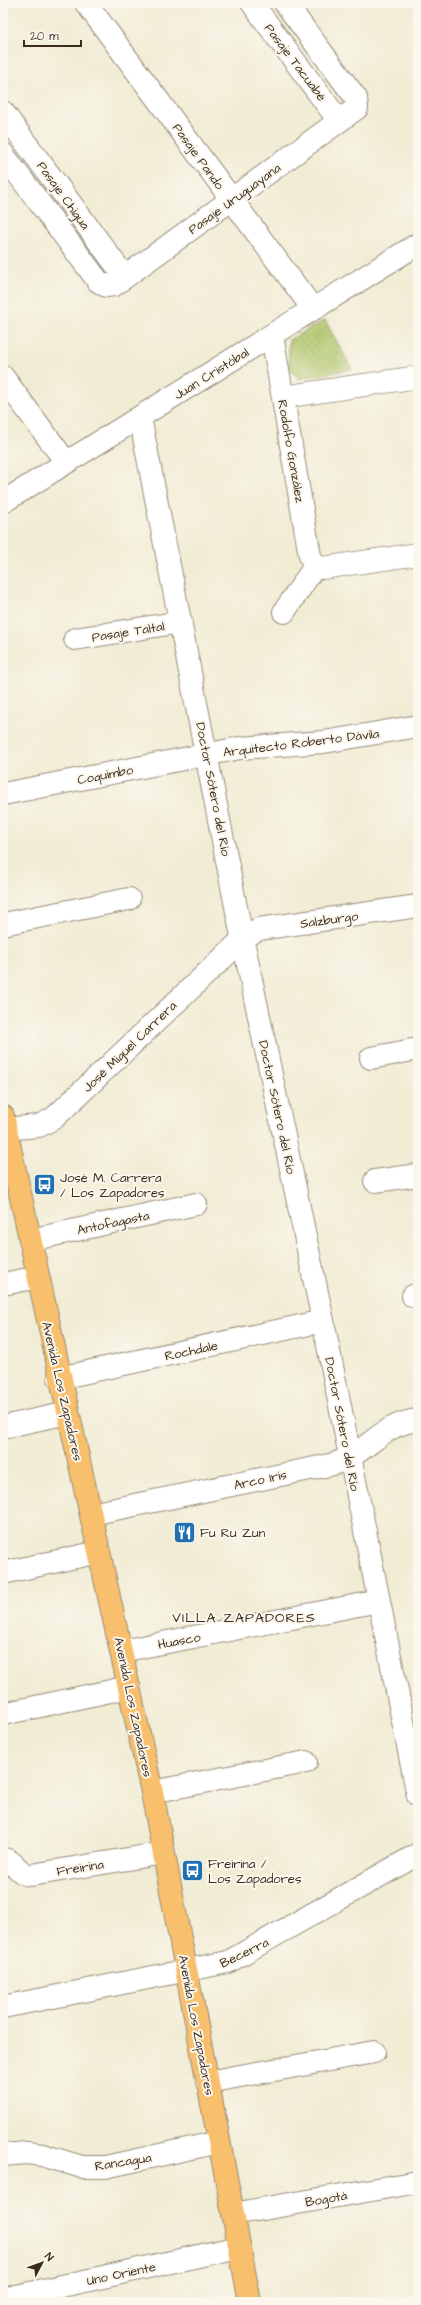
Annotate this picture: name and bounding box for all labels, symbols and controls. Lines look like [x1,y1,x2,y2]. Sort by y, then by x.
street label: Pasaje Tacuabé [260,20,330,105]
scale bar [24,22,81,48]
text: 20 m [30,28,59,45]
street label: Pasaje Pando [168,120,229,194]
street label: Pasaje Chigua [32,158,94,234]
street label: Pasaje Uruguayana [185,159,285,239]
street label: Juan Cristóbal [171,344,252,404]
street label: Rodolfo González [273,398,309,505]
street label: Pasaje Taltal [91,617,166,647]
street label: Doctor Sótero del Río [191,721,235,858]
street label: Arquitecto Roberto Dávila [222,724,381,762]
street label: Coquimbo [76,761,135,789]
street label: Salzburgo [299,907,360,934]
street label: José Miguel Carrera [79,997,182,1097]
street label: Doctor Sótero del Río [254,1039,300,1176]
place label: José M. Carrera / Los Zapadores [60,1169,165,1202]
bus stop icon: José M. Carrera / Los Zapadores [32,1171,58,1197]
street label: Antofagasta [75,1206,152,1240]
street label: Avenida Los Zapadores [37,1320,87,1463]
street label: Rochdale [163,1337,219,1365]
street label: Doctor Sótero del Río [320,1356,364,1493]
street label: Arco Iris [232,1465,289,1494]
restaurant icon: Fu Ru Zun [172,1519,198,1545]
place label: Fu Ru Zun [200,1524,266,1542]
district label: VILLA ZAPADORES [172,1608,316,1628]
street label: Huasco [156,1628,203,1654]
street label: Avenida Los Zapadores [109,1636,157,1779]
street label: Freirina [55,1855,105,1881]
place label: Freirina / Los Zapadores [208,1855,302,1888]
bus stop icon: Freirina / Los Zapadores [180,1857,206,1883]
street label: Becerra [217,1933,272,1972]
street label: Avenida Los Zapadores [174,1954,219,2097]
street label: Rancagua [94,2149,153,2176]
street label: Bogotá [304,2186,349,2213]
north arrow [22,2243,62,2283]
text: N [41,2249,57,2264]
street label: Uno Oriente [85,2258,157,2290]

